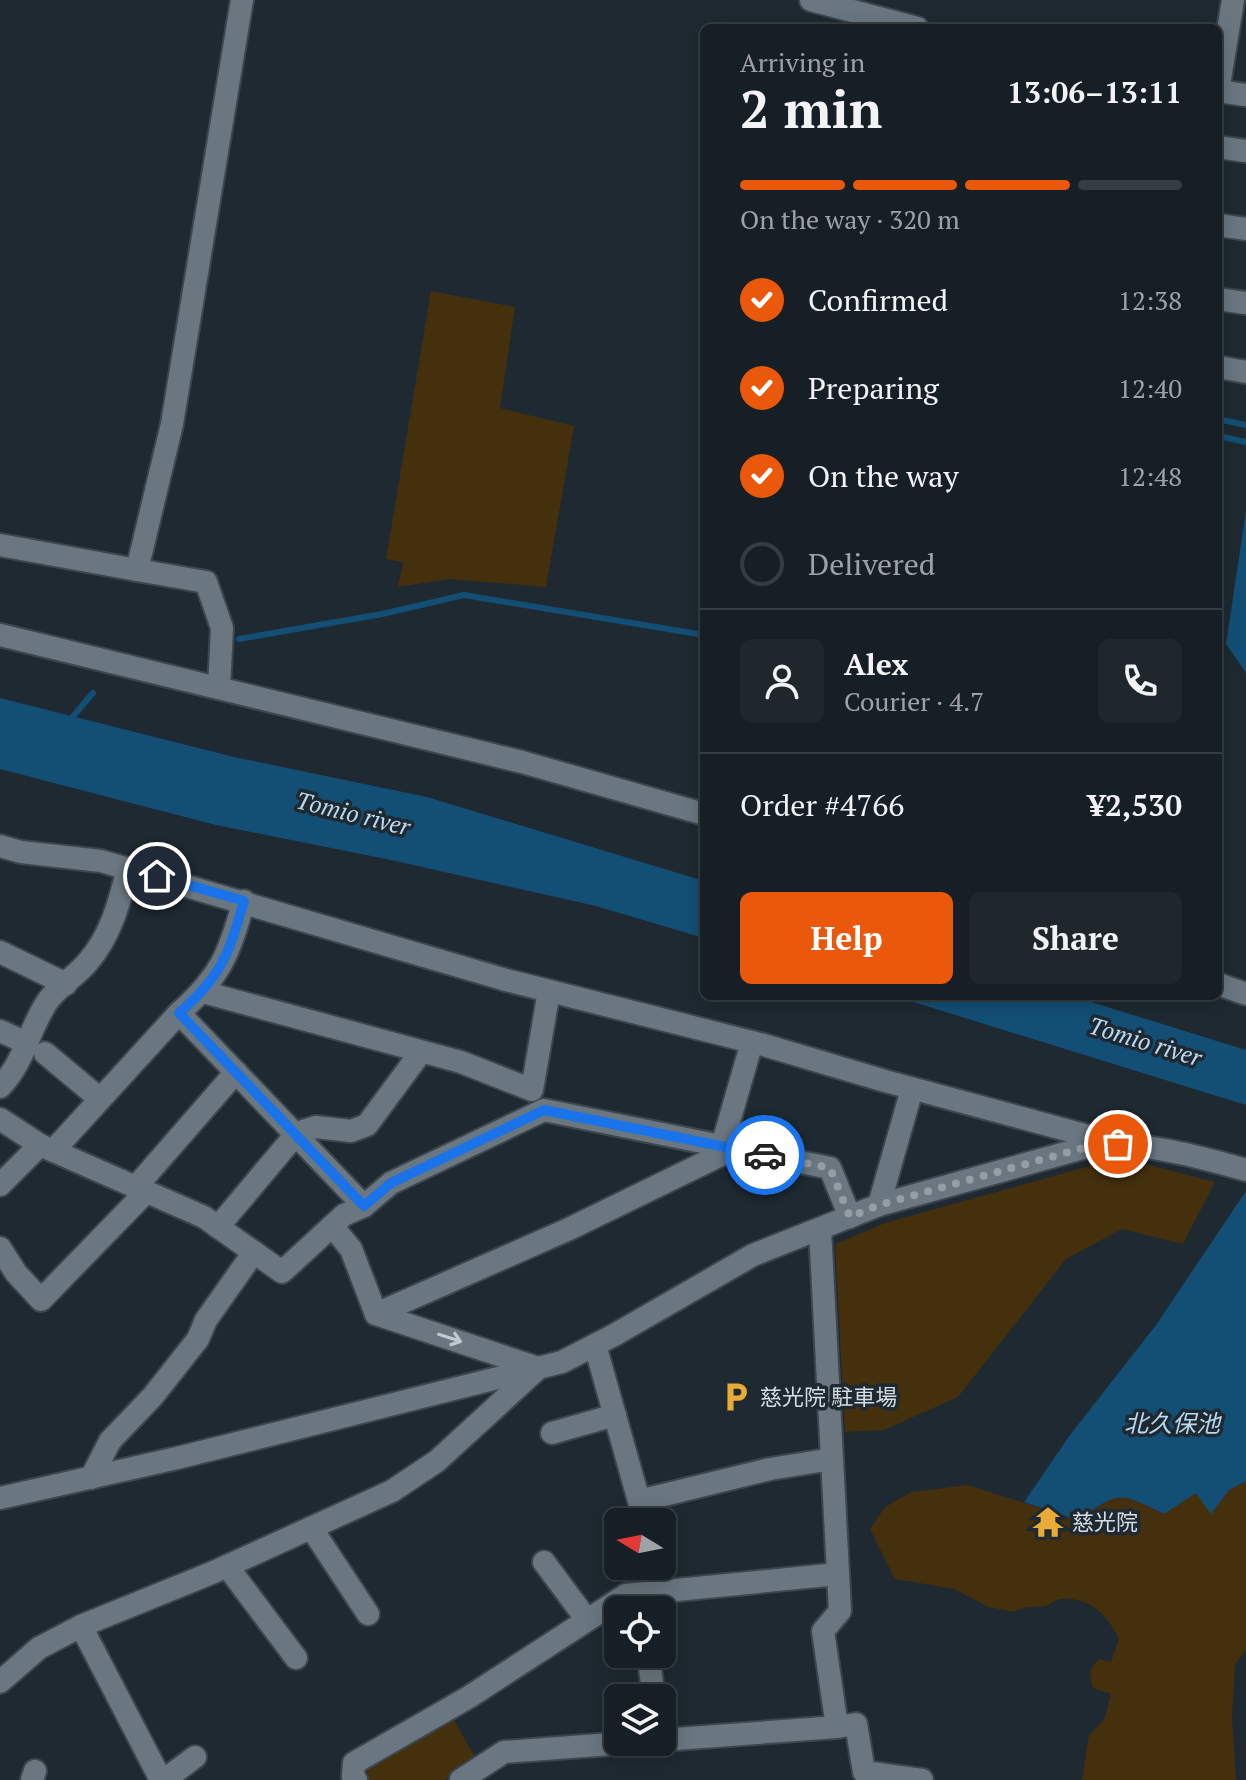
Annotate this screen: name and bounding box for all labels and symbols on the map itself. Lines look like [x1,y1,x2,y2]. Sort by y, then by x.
water label: Tomio river [293,783,415,843]
pin [123,842,191,910]
water label: Tomio river [1085,1009,1207,1074]
pin [1084,1110,1152,1178]
courier [725,1115,805,1195]
one-way arrow [438,1331,463,1346]
parking icon: 慈光院 駐車場 [719,1380,753,1414]
place label: 慈光院 駐車場 [760,1382,897,1411]
water label: 北久保池 [1124,1407,1222,1439]
temple icon: 慈光院 [1031,1505,1065,1539]
place label: 慈光院 [1072,1507,1138,1536]
north arrow [604,1508,676,1580]

